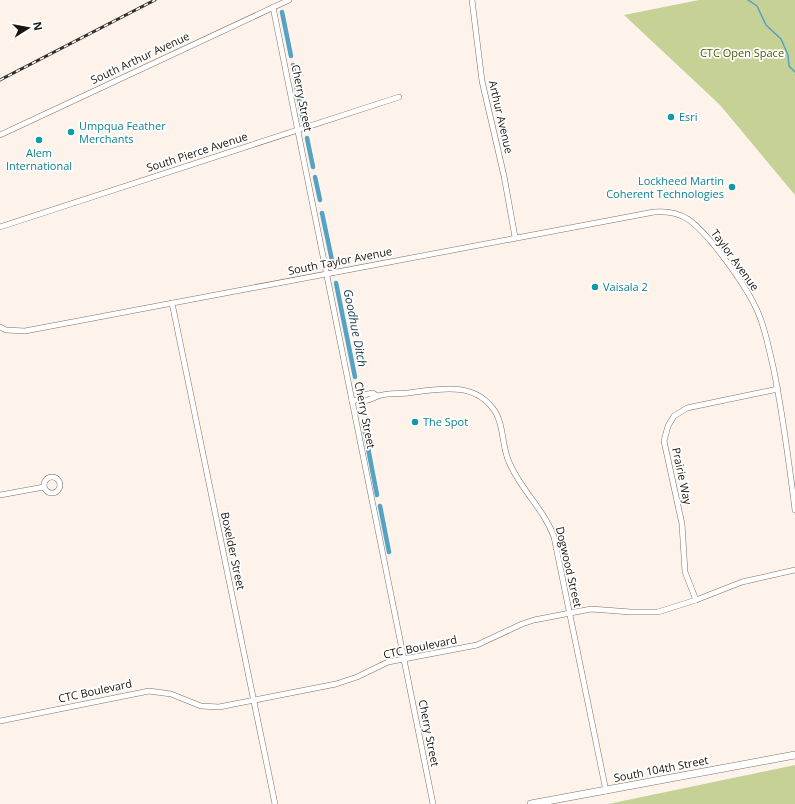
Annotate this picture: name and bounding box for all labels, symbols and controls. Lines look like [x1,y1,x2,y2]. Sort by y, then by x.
north arrow [8,8,48,48]
text: N [30,20,47,32]
street label: South Arthur Avenue [88,28,192,87]
park label: CTC Open Space [700,45,784,60]
street label: Cherry Street [289,63,316,133]
street label: Arthur Avenue [486,79,517,155]
place label: Esri [679,109,698,124]
marker: Esri [666,112,676,122]
place label: Umpqua Feather Merchants [79,118,166,146]
marker: Umpqua Feather Merchants [66,127,76,137]
street label: South Pierce Avenue [144,128,249,175]
marker: Alem International [34,135,44,145]
place label: Alem International [6,145,72,173]
place label: Lockheed Martin Coherent Technologies [606,173,724,201]
marker: Lockheed Martin Coherent Technologies [727,182,737,192]
street label: Taylor Avenue [708,226,763,294]
street label: South Taylor Avenue [287,243,393,278]
place label: Vaisala 2 [603,279,648,294]
marker: Vaisala 2 [590,282,600,292]
water label: Goodhue Ditch [340,288,371,368]
street label: Cherry Street [352,380,379,450]
place label: The Spot [423,414,468,429]
marker: The Spot [410,417,420,427]
street label: Prairie Way [669,446,696,506]
street label: Boxelder Street [218,510,249,591]
street label: Dogwood Street [553,525,586,609]
street label: CTC Boulevard [382,631,458,662]
street label: CTC Boulevard [57,675,133,706]
street label: Cherry Street [416,698,443,768]
street label: South 104th Street [612,752,710,785]

